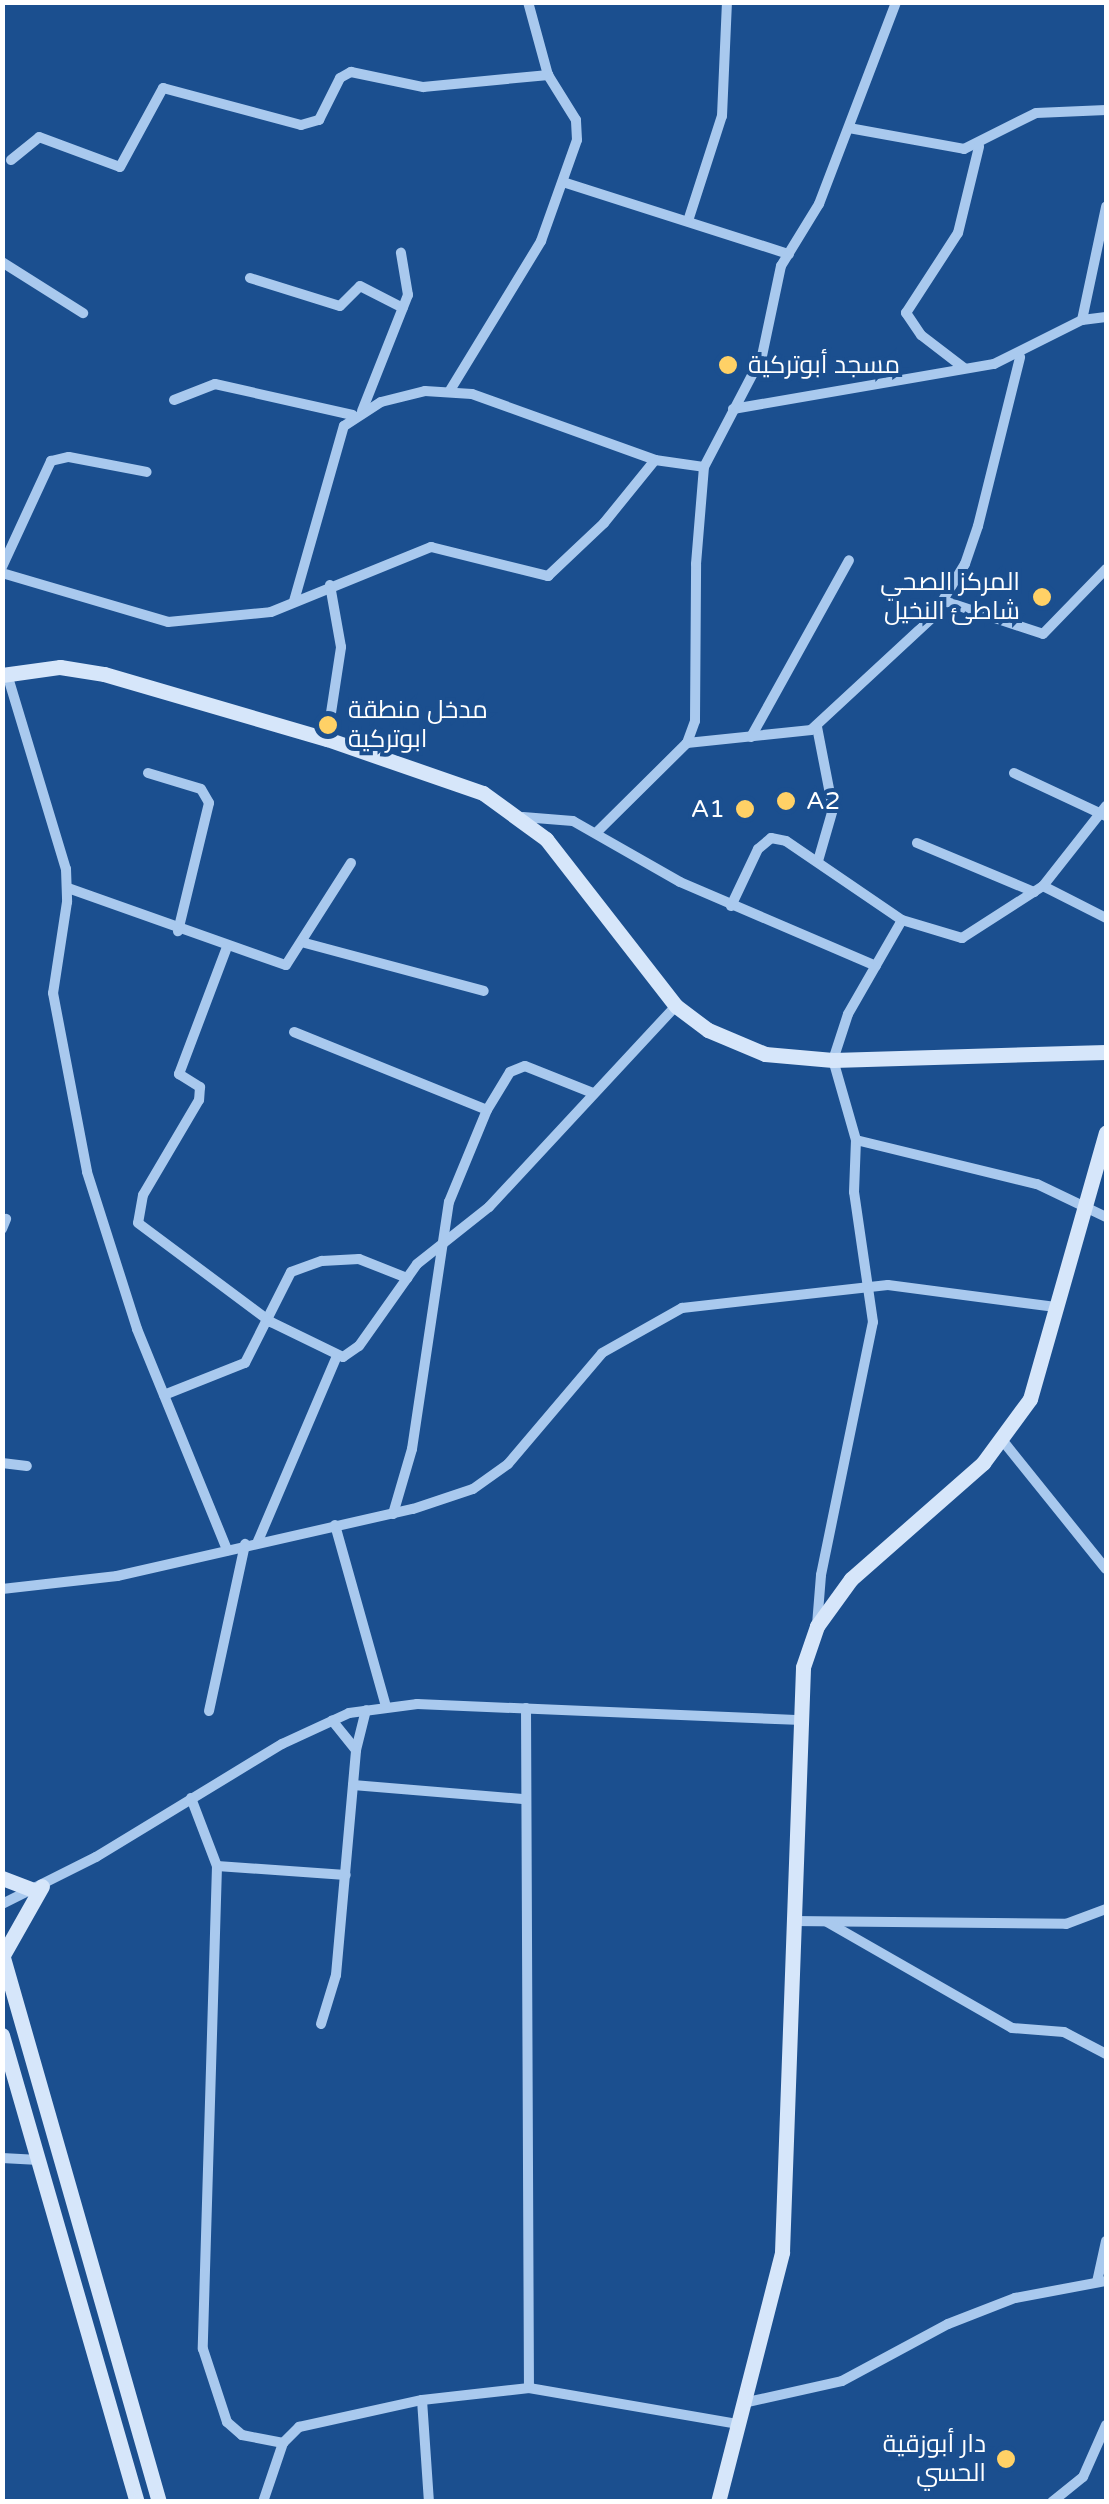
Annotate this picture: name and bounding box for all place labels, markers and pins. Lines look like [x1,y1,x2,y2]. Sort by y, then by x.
place label: مسجد أبوتركية [748,350,900,380]
marker: مسجد أبوتركية [717,354,739,376]
place label: المركز الصحي شاطئ النخيل [880,568,1020,627]
marker: المركز الصحي شاطئ النخيل [1029,584,1055,610]
place label: مدخل منطقة ابوتركية [348,696,488,755]
marker: مدخل منطقة ابوتركية [317,714,339,736]
place label: A2 [806,786,840,816]
marker: A2 [775,790,797,812]
place label: A1 [691,794,725,824]
marker: A1 [734,798,756,820]
place label: دار أبوزقية الحسي [883,2430,986,2489]
marker: دار أبوزقية الحسي [995,2448,1017,2470]

